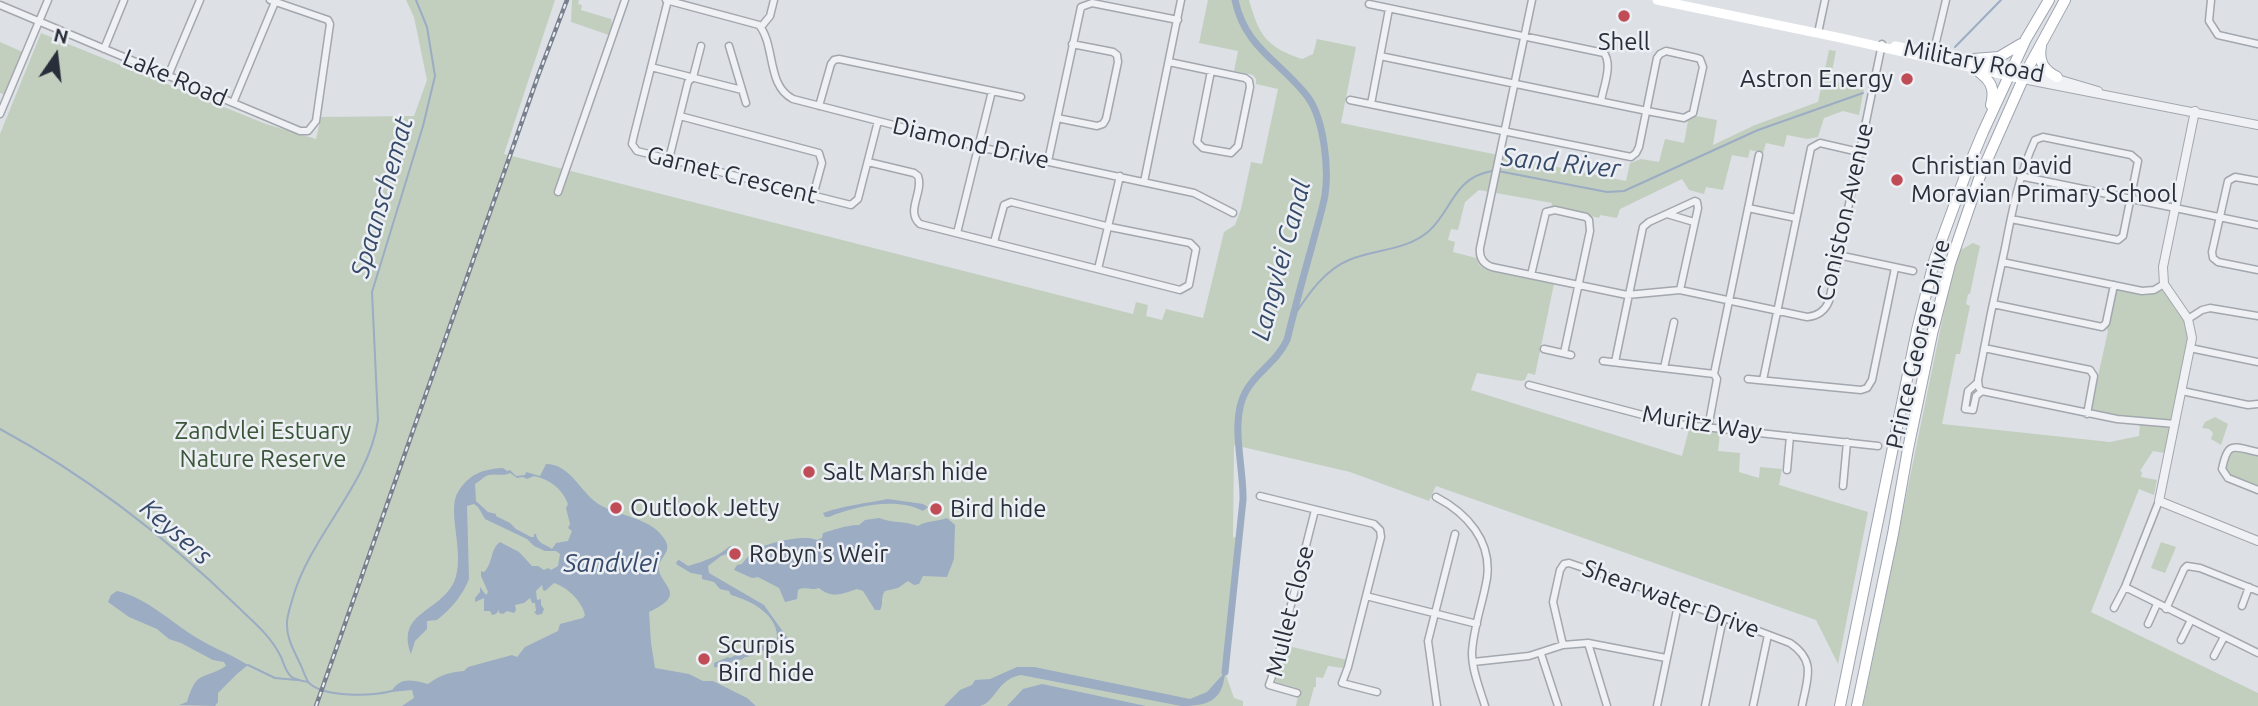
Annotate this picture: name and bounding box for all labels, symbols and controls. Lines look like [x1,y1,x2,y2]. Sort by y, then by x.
marker: Shell [1616,8,1632,24]
north arrow [21,21,91,91]
text: N [52,23,71,48]
place label: Shell [1598,28,1650,56]
street label: Military Road [1901,33,2047,89]
street label: Lake Road [119,43,231,113]
place label: Astron Energy [1740,65,1893,93]
marker: Astron Energy [1899,71,1915,87]
street label: Diamond Drive [890,111,1052,175]
water label: Spaanschemat [344,113,420,281]
street label: Coniston Avenue [1810,120,1880,304]
street label: Garnet Crescent [644,140,820,210]
water label: Sand River [1500,141,1622,185]
place label: Christian David Moravian Primary School [1911,152,2177,208]
marker: Christian David Moravian Primary School [1889,172,1905,188]
water label: Langvlei Canal [1245,176,1317,344]
street label: Prince George Drive [1880,236,1956,452]
street label: Muritz Way [1640,399,1764,447]
park label: Zandvlei Estuary Nature Reserve [175,417,351,473]
place label: Salt Marsh hide [823,458,988,486]
marker: Salt Marsh hide [801,464,817,480]
water label: Keysers [134,492,218,572]
place label: Outlook Jetty [630,494,779,522]
place label: Bird hide [950,495,1047,523]
marker: Outlook Jetty [608,500,624,516]
marker: Bird hide [928,501,944,517]
place label: Robyn's Weir [749,540,888,568]
street label: Mullet Close [1260,542,1320,680]
marker: Robyn's Weir [727,546,743,562]
water label: Sandvlei [563,547,659,579]
street label: Shearwater Drive [1579,554,1763,644]
place label: Scurpis Bird hide [718,631,815,687]
marker: Scurpis Bird hide [696,651,712,667]

